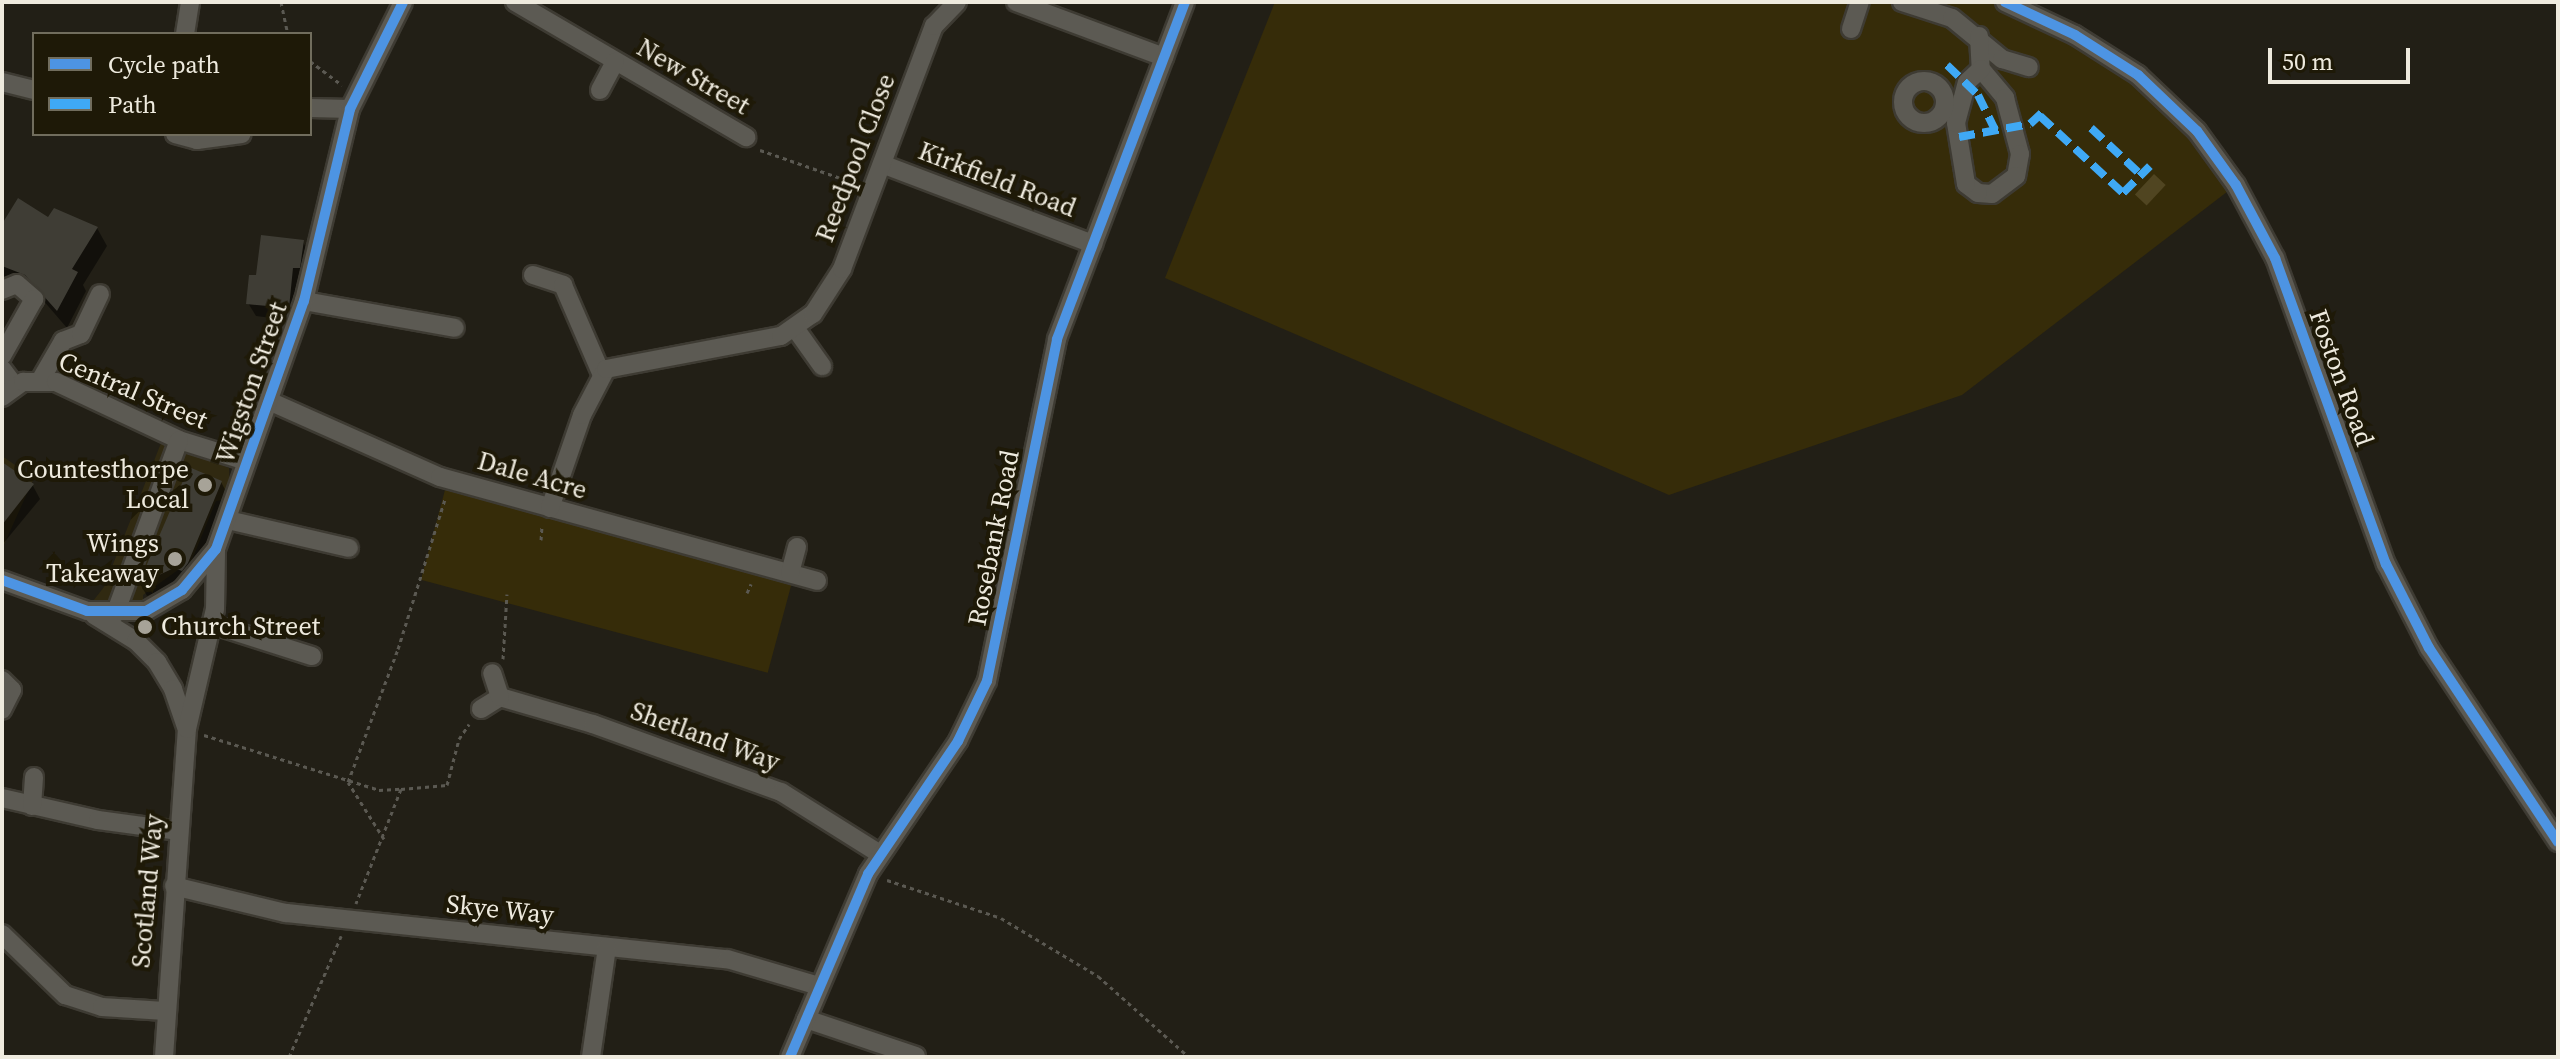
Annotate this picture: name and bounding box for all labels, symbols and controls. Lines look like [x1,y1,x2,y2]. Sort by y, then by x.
legend [32,32,312,136]
street label: New Street [631,32,755,122]
scale bar [2272,32,2414,82]
text: 50 m [2282,45,2333,78]
text: Cycle path [108,48,220,81]
street label: Reedpool Close [810,69,902,247]
text: Path [108,88,157,121]
street label: Kirkfield Road [914,136,1080,224]
street label: Wigston Street [210,298,294,468]
street label: Foston Road [2302,305,2380,451]
street label: Central Street [54,346,212,436]
street label: Dale Acre [474,446,590,506]
street label: Rosebank Road [962,448,1026,628]
place label: Countesthorpe Local [17,454,189,516]
marker: Countesthorpe Local [196,476,214,494]
place label: Wings Takeaway [46,528,159,590]
marker: Wings Takeaway [166,550,184,568]
place label: Church Street [161,611,320,643]
marker: Church Street [136,618,154,636]
street label: Shetland Way [626,695,784,779]
street label: Scotland Way [126,812,170,970]
street label: Skye Way [444,889,556,931]

